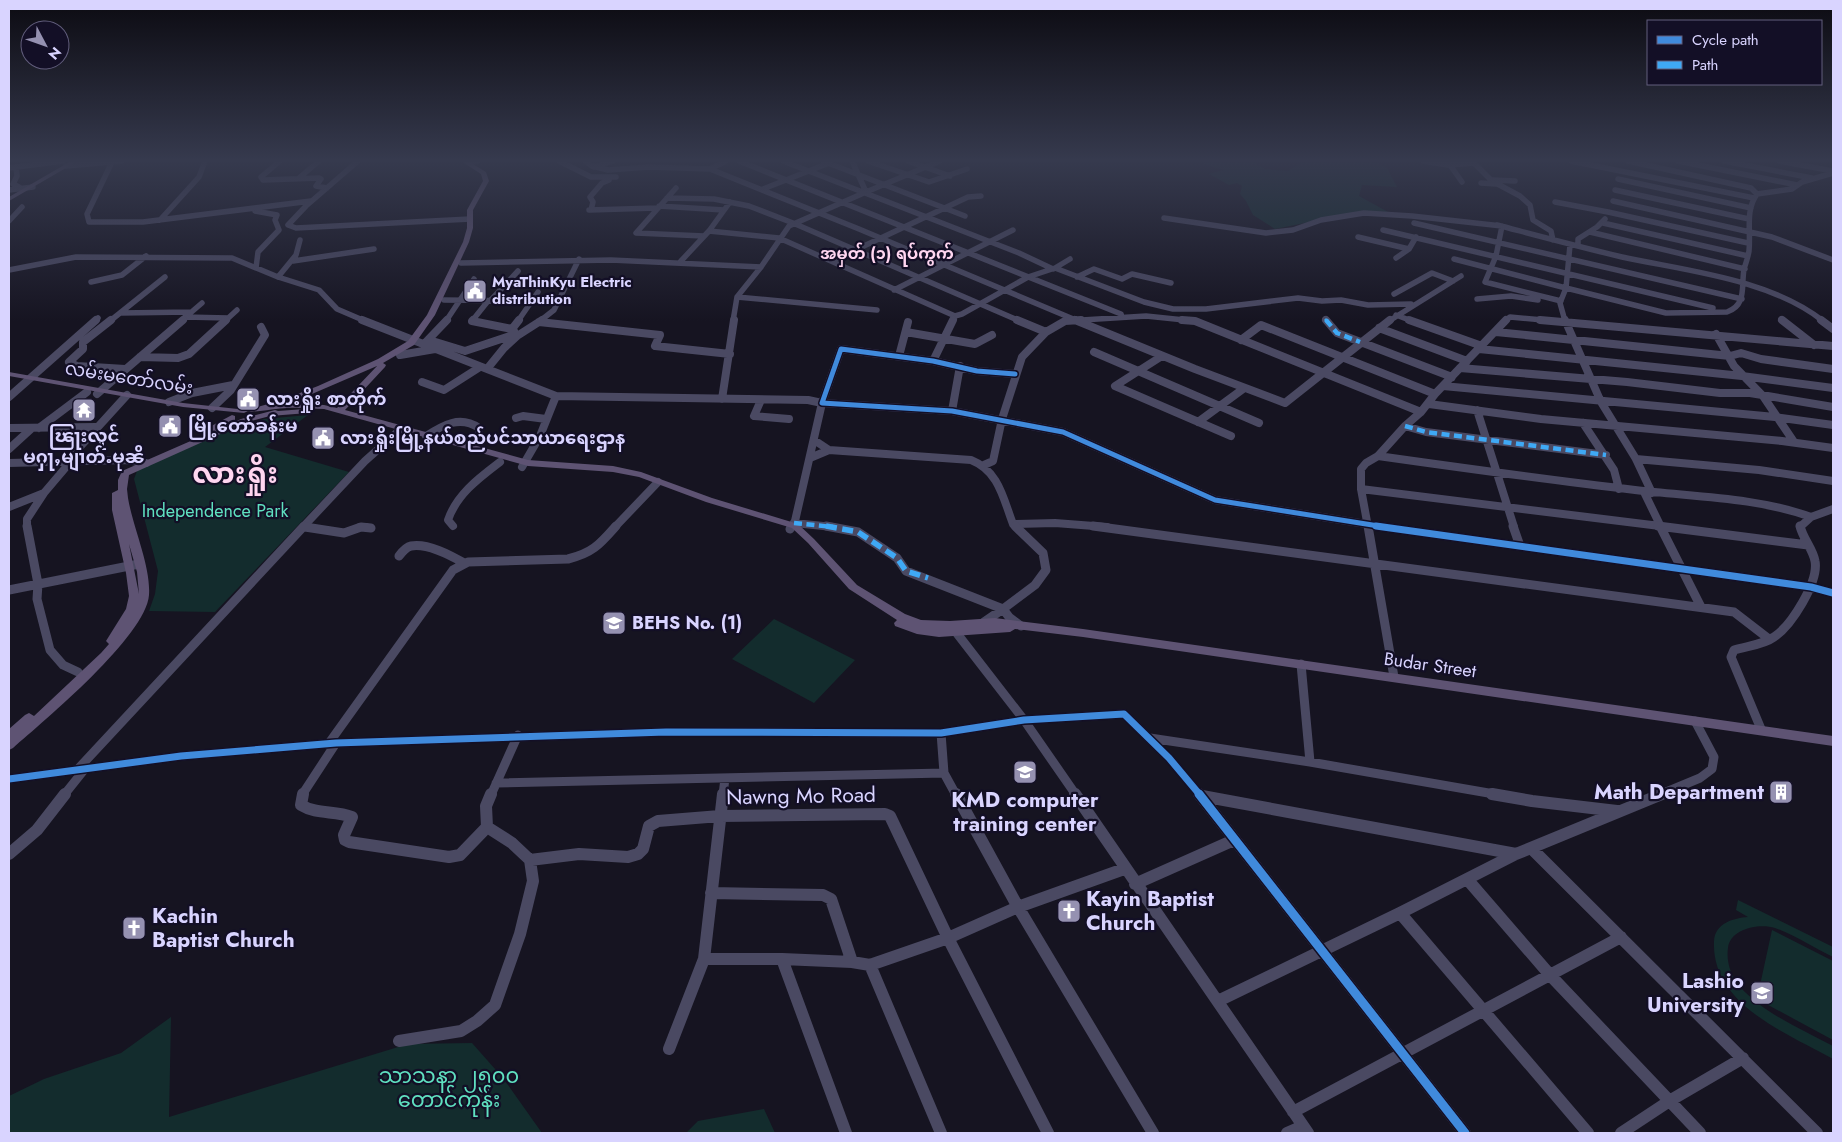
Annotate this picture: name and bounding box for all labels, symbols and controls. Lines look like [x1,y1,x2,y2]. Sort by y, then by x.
north arrow [20,20,70,70]
legend [1647,20,1822,85]
text: Cycle path [1692,29,1759,51]
text: N [44,43,66,64]
text: Path [1692,54,1718,76]
district label: အမှတ် (၁) ရပ်ကွက် [820,242,954,267]
place label: MyaThinKyu Electric distribution [492,271,632,310]
public building icon: MyaThinKyu Electric distribution [462,278,488,304]
street label: လမ်းမတော်လမ်း [63,355,195,401]
public building icon: လားရှိုး စာတိုက် [235,386,261,412]
place label: လားရှိုး စာတိုက် [266,386,386,413]
temple icon: ၽြႃးလူင် မႁႃႇမျၢတ်ႉမုၼိ [71,397,97,423]
public building icon: မြို့တော်ခန်းမ [157,413,183,439]
place label: မြို့တော်ခန်းမ [188,413,297,440]
place label: ၽြႃးလူင် မႁႃႇမျၢတ်ႉမုၼိ [23,423,145,472]
public building icon: လားရှိုးမြို့နယ်စည်ပင်သာယာရေးဌာန [310,425,336,451]
place label: လားရှိုးမြို့နယ်စည်ပင်သာယာရေးဌာန [340,425,625,452]
district label: လားရှိုး [192,453,278,496]
park label: Independence Park [142,498,288,524]
school or university icon: BEHS No. (1) [601,610,627,636]
place label: BEHS No. (1) [632,610,742,636]
street label: Budar Street [1382,646,1478,684]
school or university icon: KMD computer training center [1012,759,1038,785]
place label: Math Department [1594,777,1764,807]
building icon: Math Department [1768,779,1794,805]
street label: Nawng Mo Road [726,780,876,812]
place label: KMD computer training center [951,785,1099,839]
place label: Kayin Baptist Church [1086,884,1214,938]
church icon: Kayin Baptist Church [1056,898,1082,924]
place label: Kachin Baptist Church [152,901,295,955]
church icon: Kachin Baptist Church [121,915,147,941]
place label: Lashio University [1647,966,1745,1020]
school or university icon: Lashio University [1749,980,1775,1006]
park label: သာသနာ ၂၅၀၀ တောင်ကုန်း [379,1061,519,1117]

